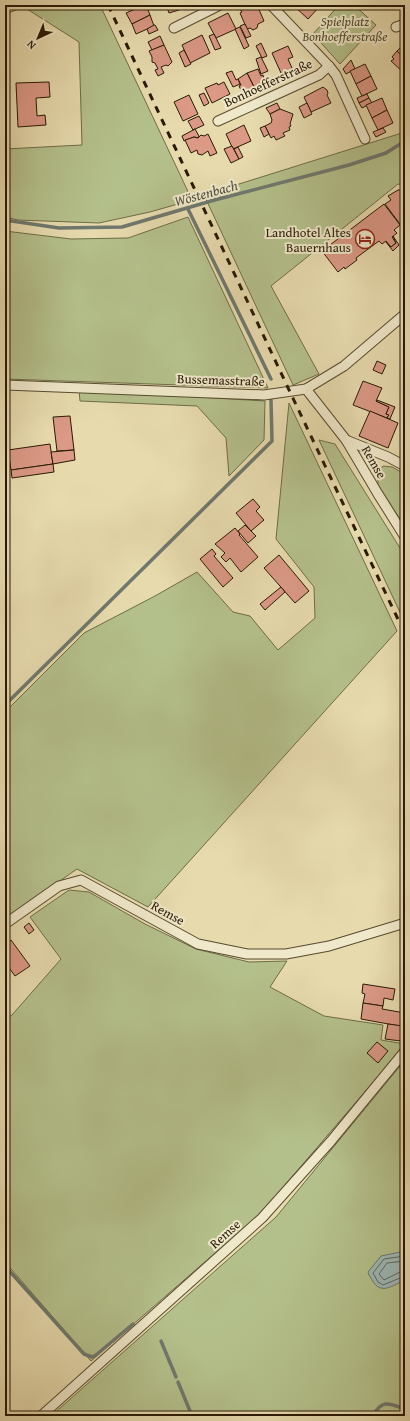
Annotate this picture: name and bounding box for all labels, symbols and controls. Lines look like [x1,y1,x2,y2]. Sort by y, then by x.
park label: Spielplatz Bonhoefferstraße [302,12,387,46]
north arrow [18,18,58,58]
text: N [22,36,39,54]
street label: Bonhoefferstraße [220,54,316,112]
water label: Wöstenbach [172,175,240,211]
place label: Landhotel Altes Bauernhaus [266,223,351,257]
hotel icon: Landhotel Altes Bauernhaus [354,228,376,250]
street label: Bussemasstraße [177,369,265,391]
street label: Remse [357,442,391,482]
street label: Remse [148,896,188,930]
street label: Remse [205,1215,245,1253]

